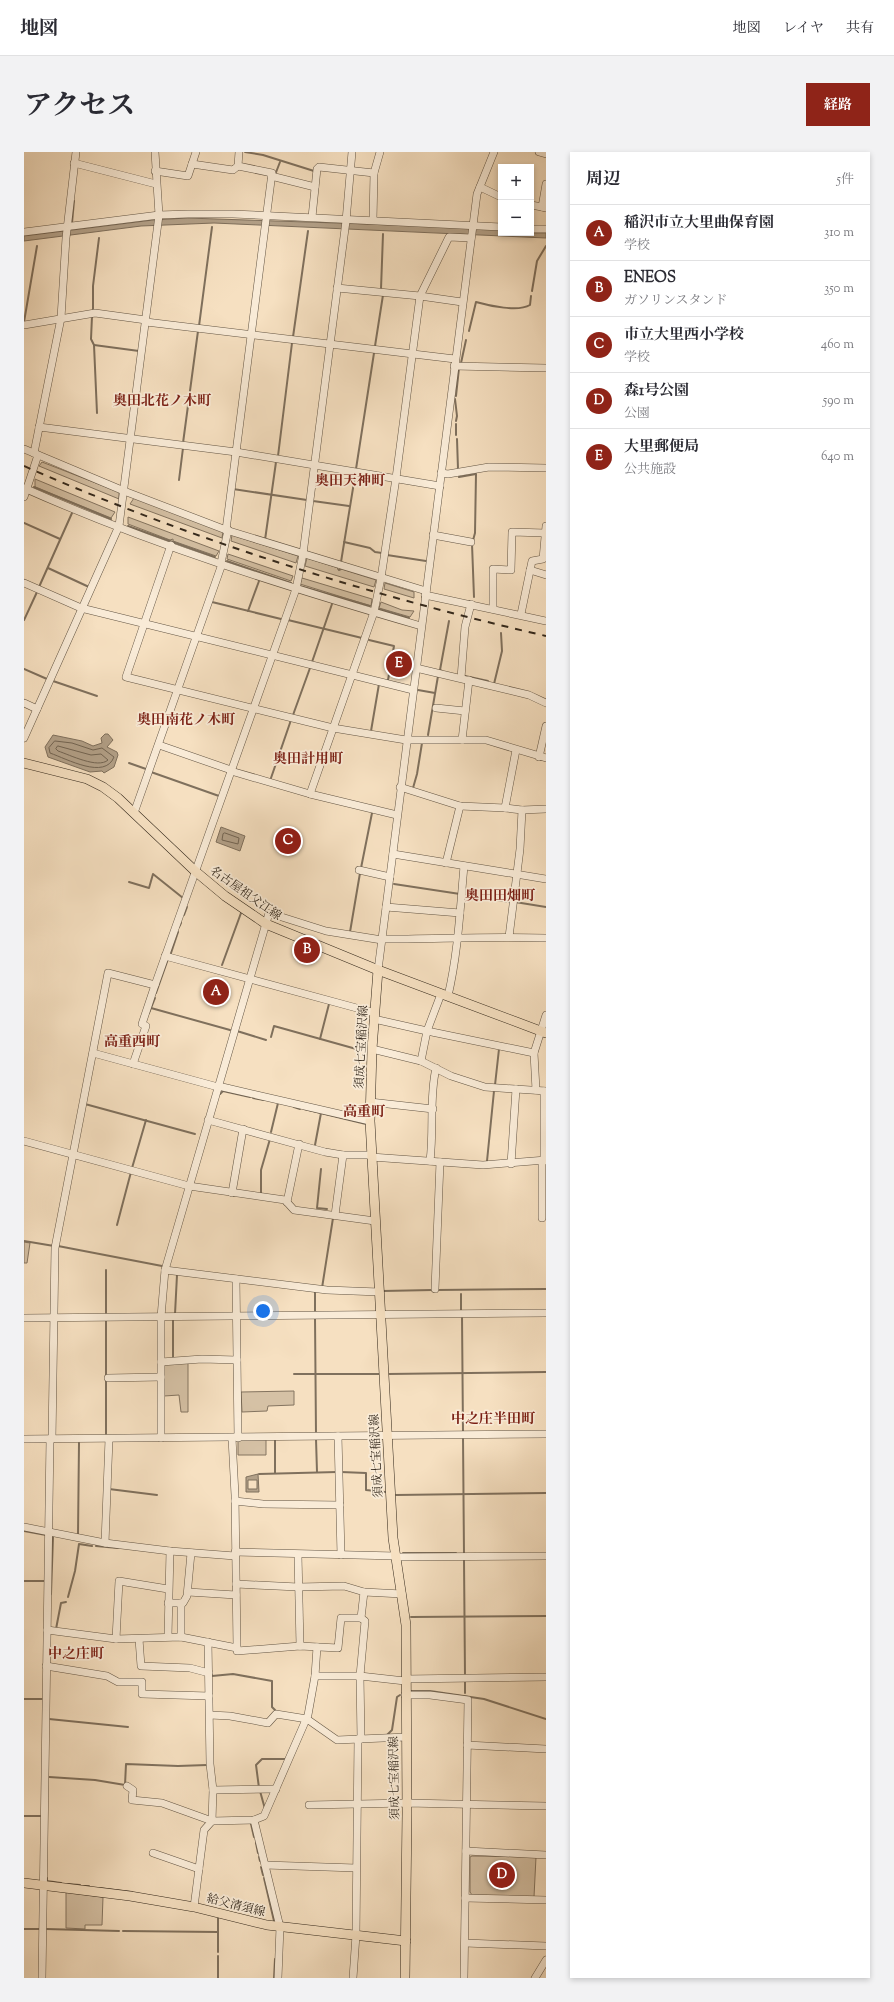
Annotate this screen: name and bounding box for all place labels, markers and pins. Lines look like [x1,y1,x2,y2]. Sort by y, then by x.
pin: E [386,649,412,679]
pin: C [275,826,301,856]
pin: B [294,935,320,965]
pin: A [203,977,229,1007]
pin: D [489,1860,515,1890]

